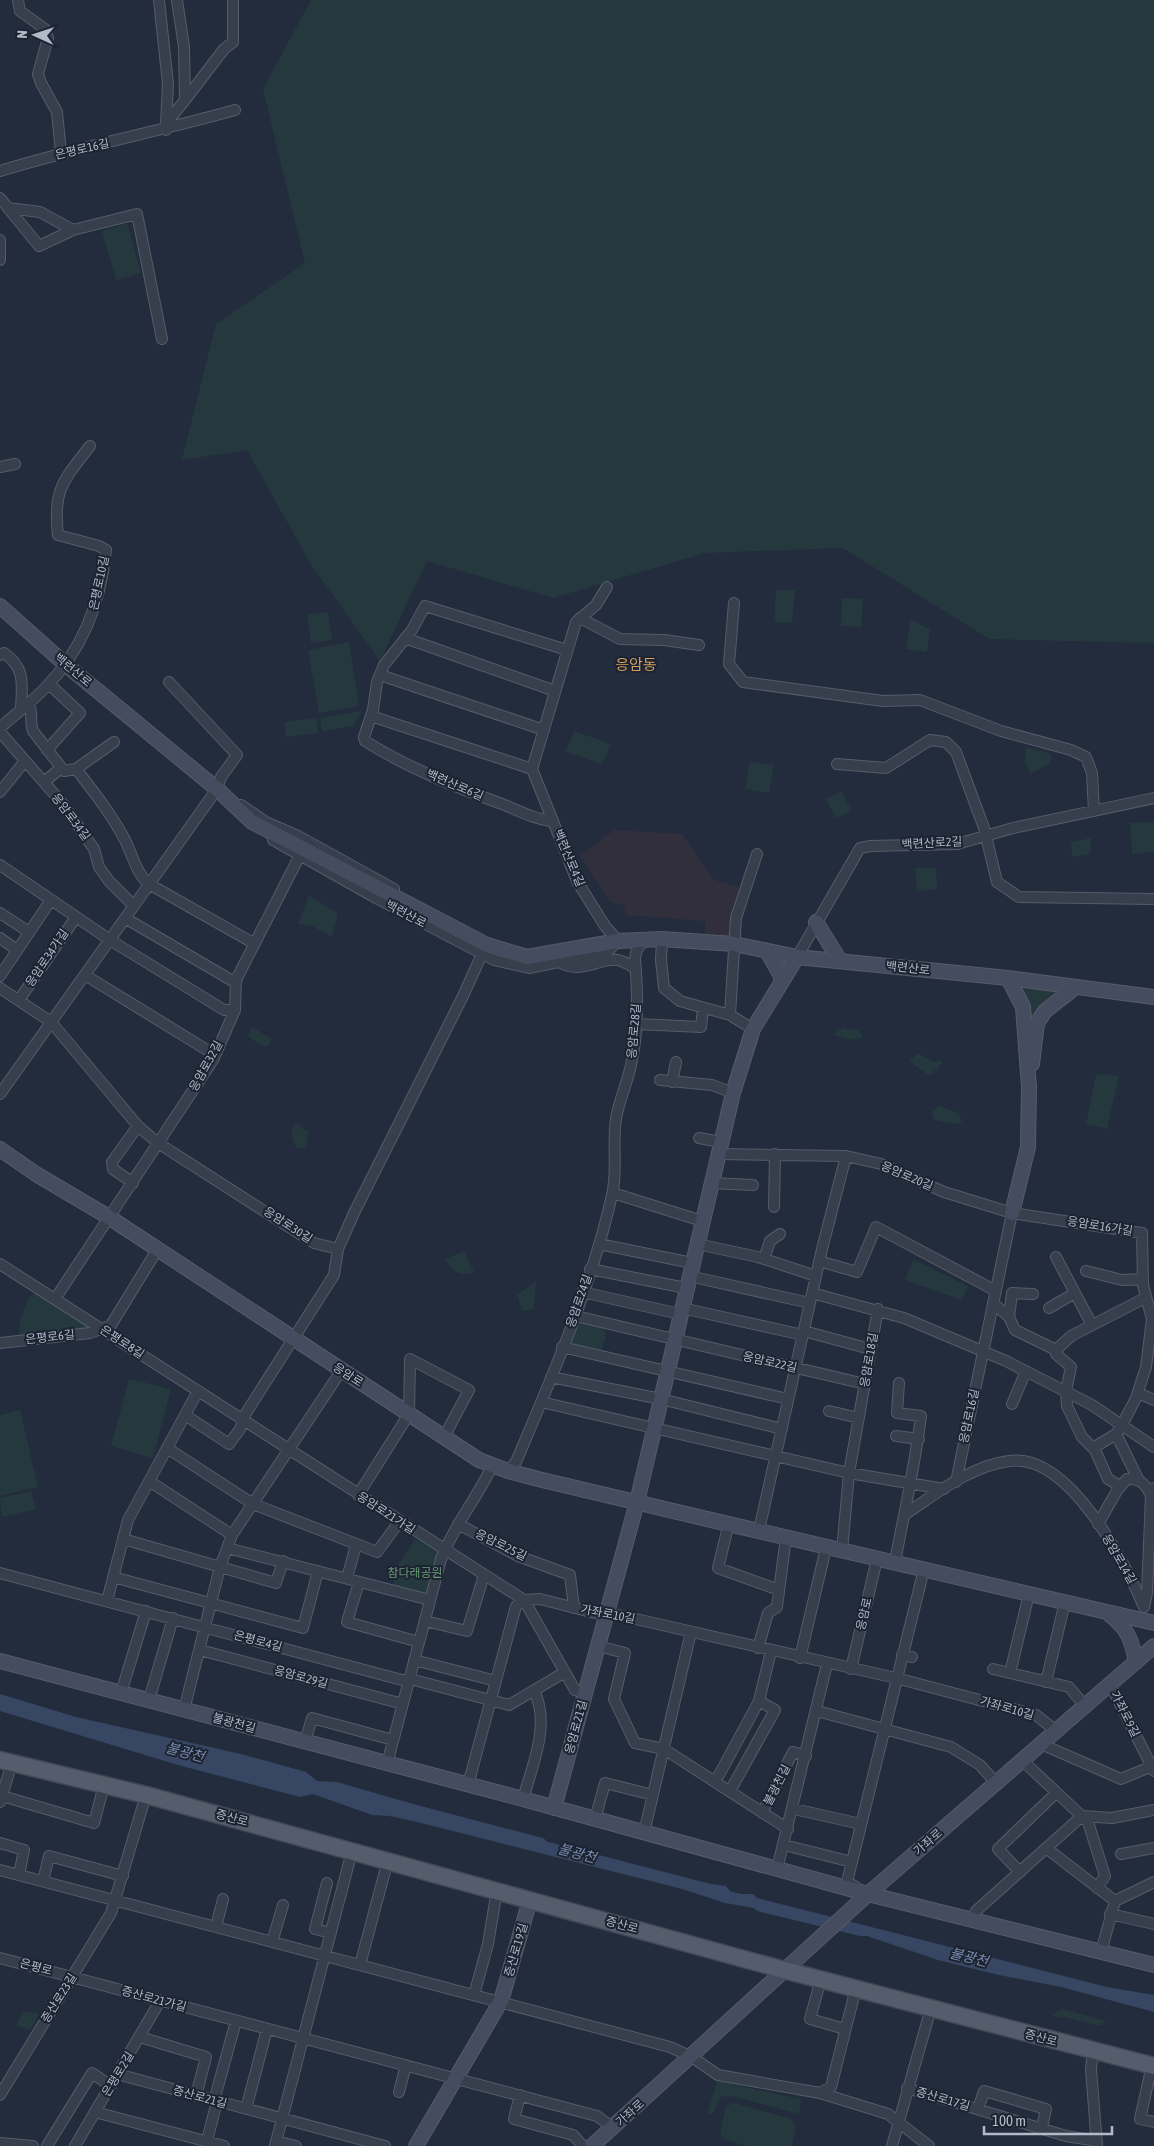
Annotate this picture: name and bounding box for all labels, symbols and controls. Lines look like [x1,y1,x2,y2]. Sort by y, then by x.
north arrow [10,10,60,60]
text: N [14,30,30,39]
street label: 은평로16길 [53,136,111,162]
street label: 은평로10길 [86,554,112,612]
street label: 백련산로 [52,650,94,690]
district label: 응암동 [615,656,657,673]
street label: 백련산로6길 [424,767,486,803]
street label: 응암로34길 [49,791,93,843]
street label: 백련산로4길 [551,827,587,889]
street label: 백련산로2길 [901,834,963,852]
street label: 백련산로 [383,897,429,931]
street label: 응암로34가길 [23,927,71,989]
street label: 백련산로 [885,959,931,977]
street label: 응암로28길 [625,1003,643,1059]
street label: 응암로32길 [186,1038,226,1094]
street label: 응암로20길 [879,1159,935,1193]
street label: 응암로30길 [261,1204,315,1246]
street label: 응암로16가길 [1066,1214,1134,1238]
street label: 응암로24길 [563,1273,595,1329]
street label: 은평로8길 [97,1323,147,1361]
street label: 은평로6길 [24,1327,76,1347]
street label: 응암로18길 [857,1331,881,1389]
street label: 응암로22길 [741,1349,799,1375]
street label: 응암로 [330,1360,366,1390]
street label: 응암로16길 [956,1387,982,1445]
street label: 응암로21가길 [354,1489,418,1537]
street label: 응암로25길 [473,1527,529,1563]
street label: 응암로14길 [1099,1531,1139,1587]
park label: 참다래공원 [387,1566,443,1580]
street label: 응암로 [853,1596,875,1632]
street label: 가좌로10길 [579,1602,637,1626]
street label: 은평로4길 [232,1628,284,1654]
street label: 응암로29길 [272,1663,330,1691]
street label: 가좌로9길 [1107,1689,1143,1739]
street label: 가좌로10길 [978,1694,1036,1722]
street label: 응암로21길 [562,1698,590,1756]
street label: 불광천길 [211,1711,257,1735]
water label: 불광천 [164,1739,207,1765]
street label: 불광천길 [761,1762,793,1808]
street label: 증산로 [214,1807,250,1829]
street label: 가좌로 [911,1826,945,1858]
water label: 불광천 [556,1840,599,1866]
street label: 증산로 [604,1914,640,1936]
street label: 증산로19길 [502,1921,530,1979]
water label: 불광천 [948,1945,991,1970]
street label: 은평로 [18,1956,54,1978]
street label: 증산로23길 [38,1971,80,2025]
street label: 증산로21가길 [120,1984,188,2014]
street label: 증산로 [1023,2027,1059,2049]
street label: 은평로2길 [99,2049,137,2099]
street label: 증산로21길 [171,2083,229,2111]
street label: 증산로17길 [914,2085,972,2113]
street label: 가좌로 [613,2097,647,2129]
scale bar [984,2104,1112,2136]
text: 100 m [992,2112,1026,2129]

